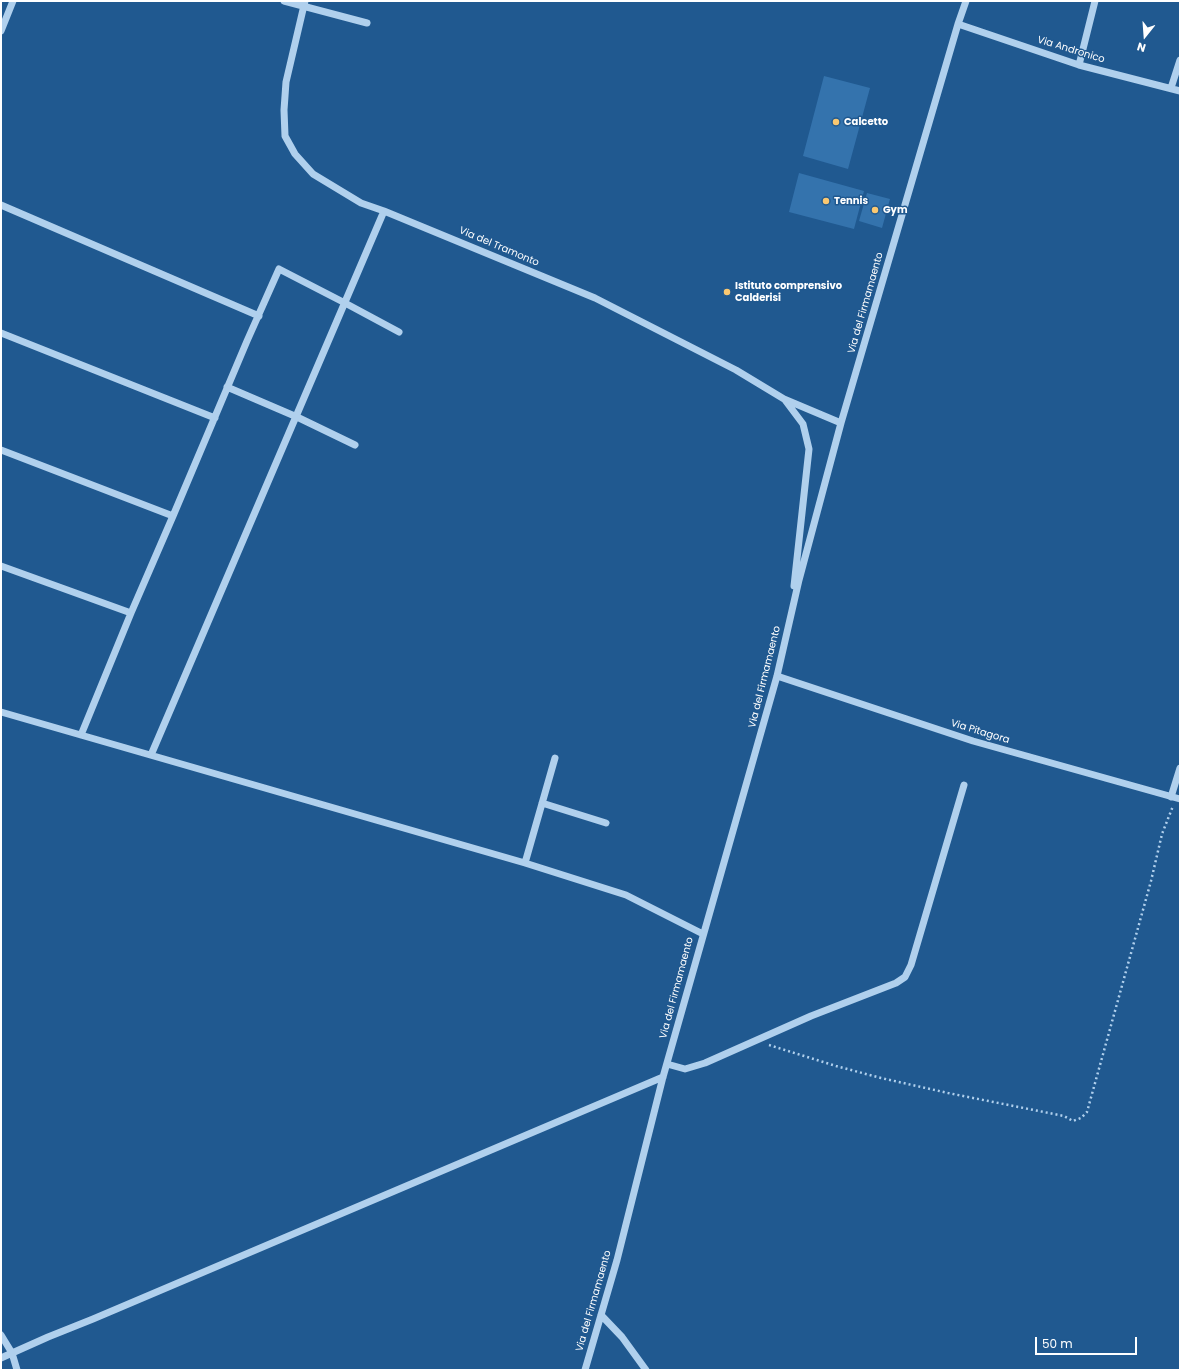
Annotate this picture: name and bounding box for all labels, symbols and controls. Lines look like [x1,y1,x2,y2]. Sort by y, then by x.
north arrow [1125,16,1165,56]
street label: Via Andronico [1036,34,1106,66]
text: N [1135,39,1148,56]
place label: Calcetto [844,116,888,128]
marker: Calcetto [831,117,841,127]
place label: Tennis [834,195,868,207]
marker: Tennis [821,196,831,206]
place label: Gym [883,204,908,216]
marker: Gym [870,205,880,215]
street label: Via del Tramonto [457,225,541,269]
street label: Via del Firmamaento [846,251,886,355]
place label: Istituto comprensivo Calderisi [735,280,842,304]
marker: Istituto comprensivo Calderisi [722,287,732,297]
street label: Via del Firmamaento [747,625,783,729]
street label: Via Pitagora [949,717,1011,747]
street label: Via del Firmamaento [658,936,696,1040]
street label: Via del Firmamaento [574,1249,614,1353]
scale bar [1037,1329,1139,1355]
text: 50 m [1042,1335,1073,1352]

